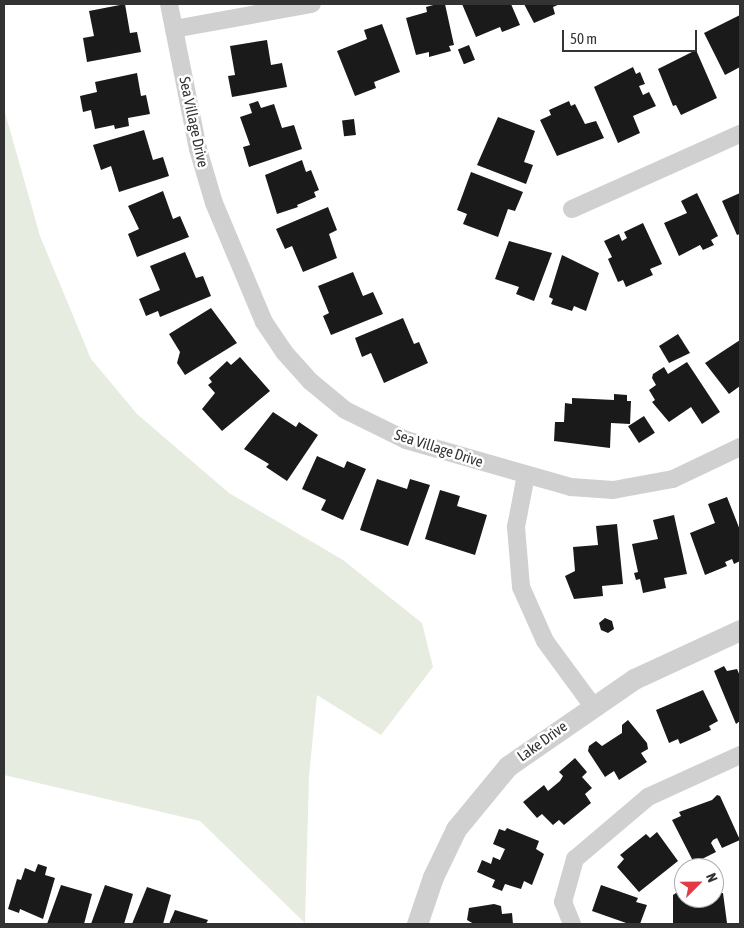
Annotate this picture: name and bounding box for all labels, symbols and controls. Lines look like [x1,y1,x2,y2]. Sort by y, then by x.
scale bar [564,20,699,52]
text: 50 m [570,30,597,47]
street label: Sea Village Drive [176,75,212,169]
street label: Sea Village Drive [392,425,486,471]
street label: Lake Drive [514,717,570,765]
north arrow [674,858,724,908]
text: N [703,871,721,884]

